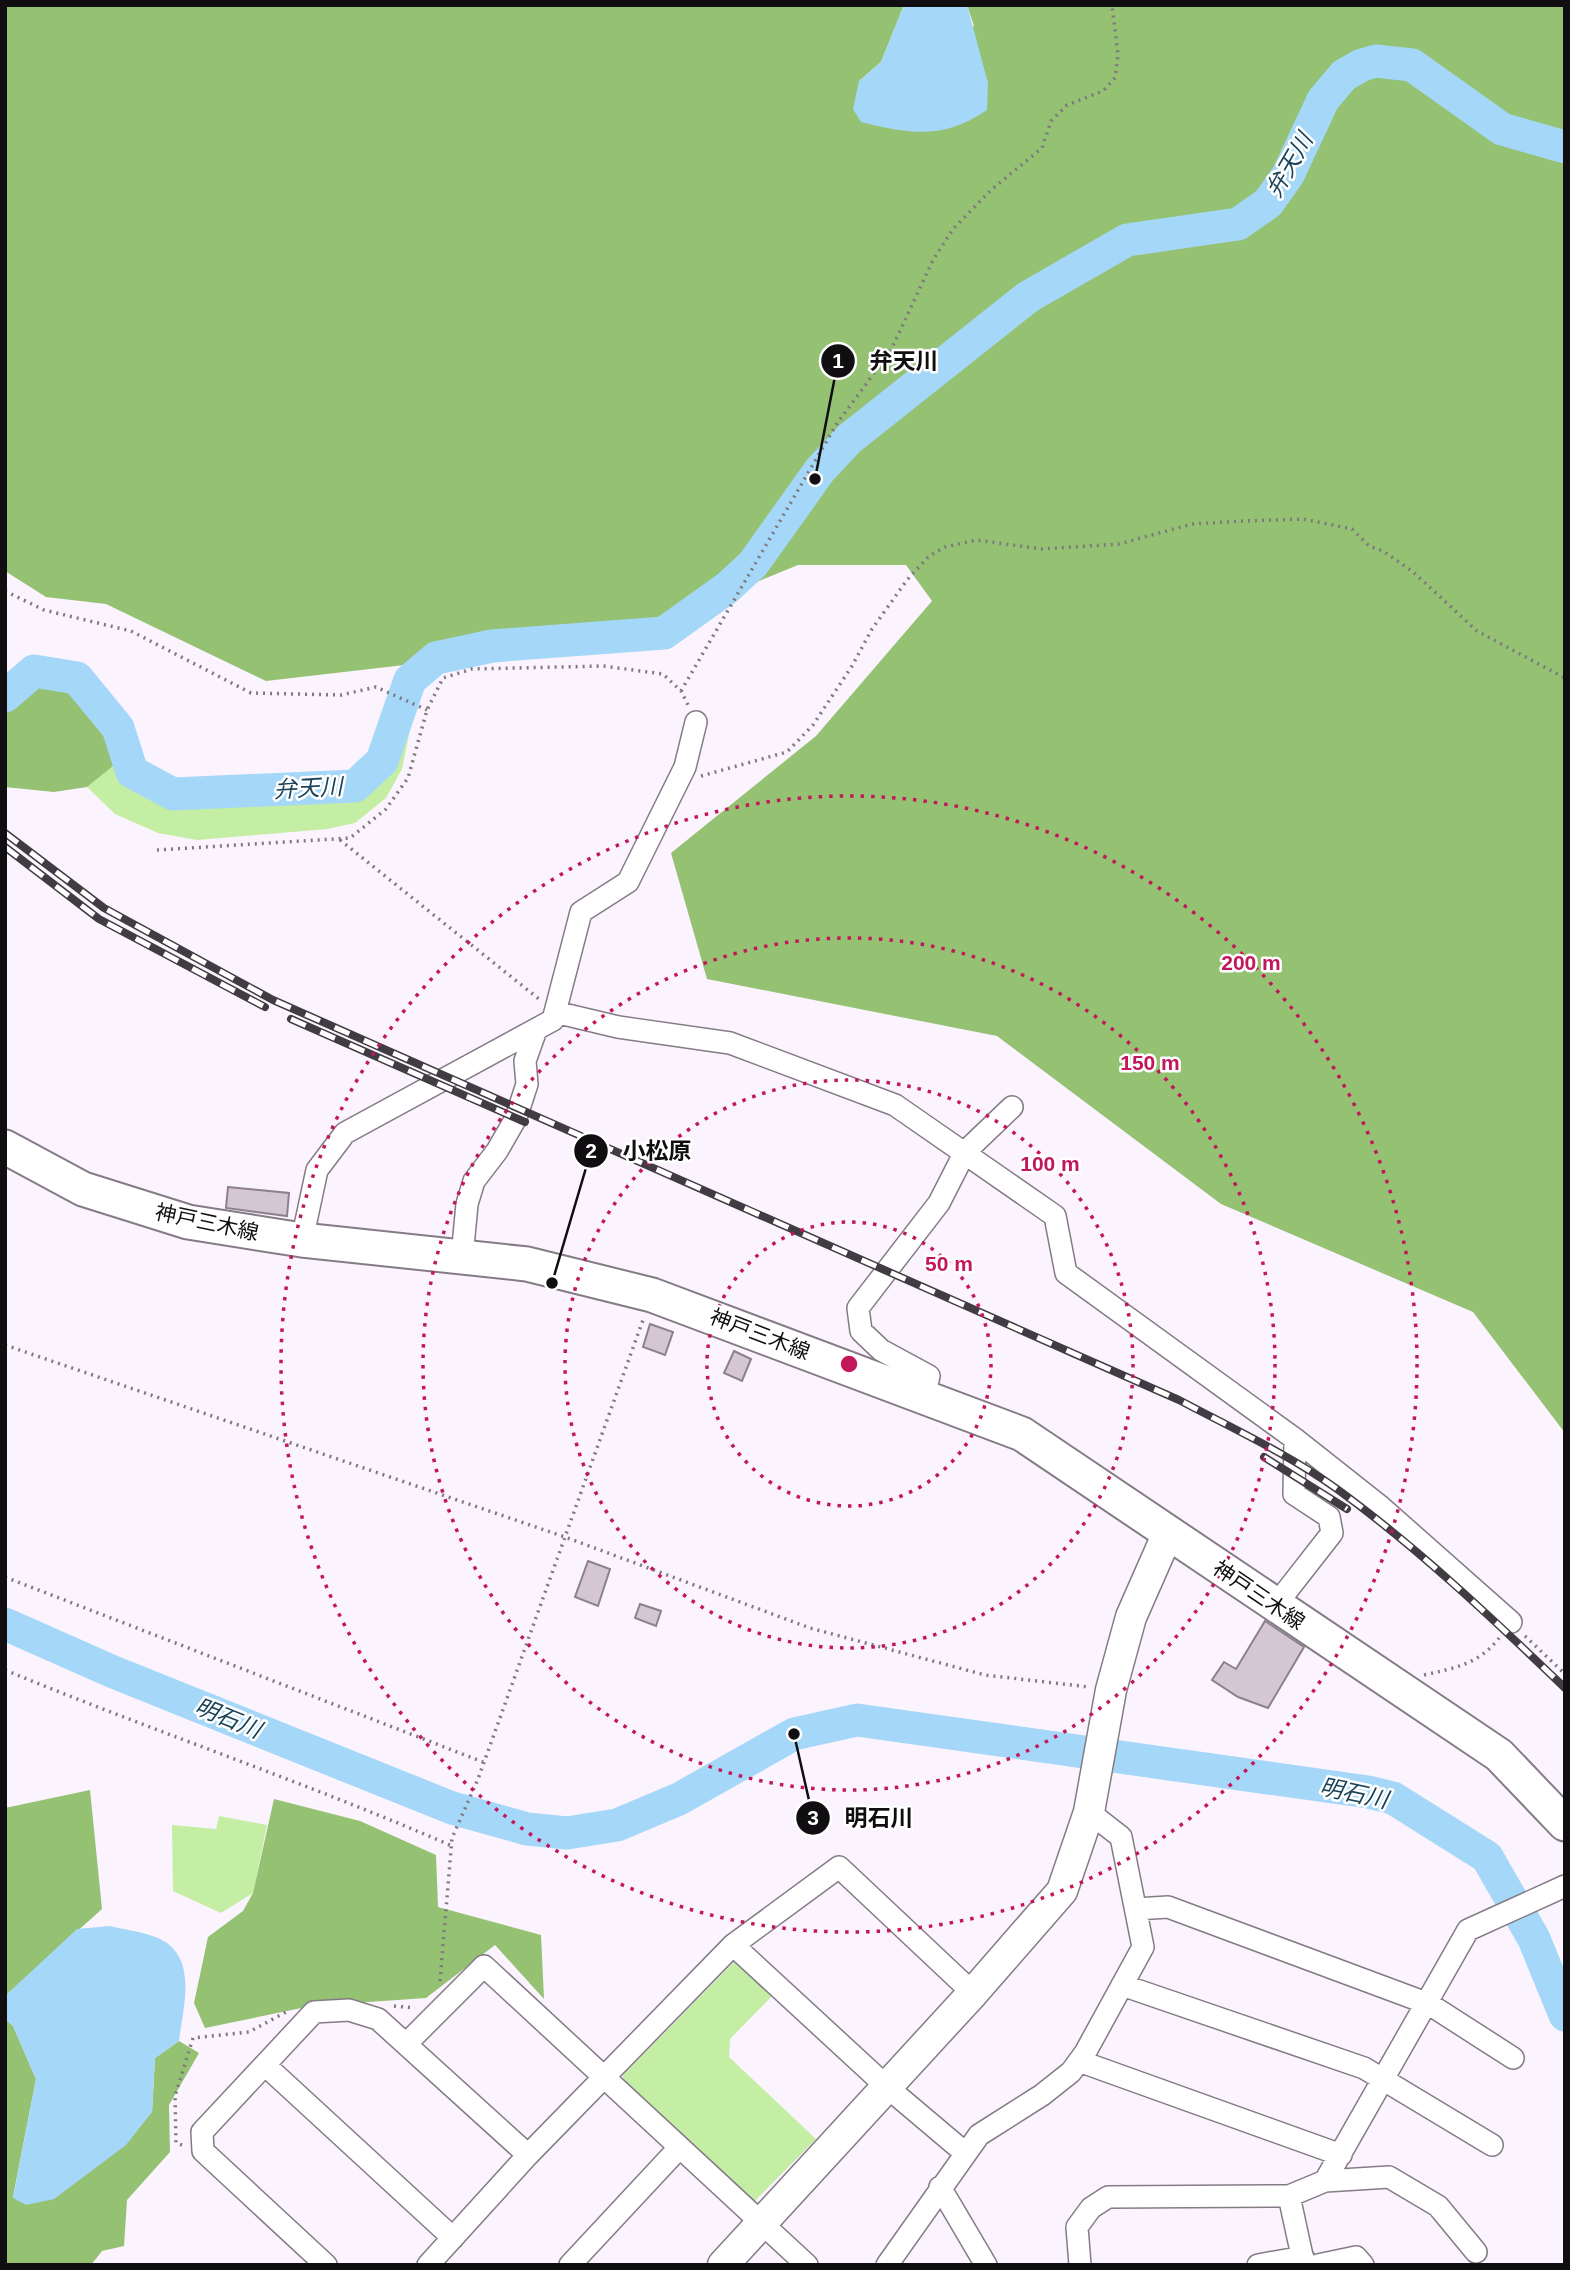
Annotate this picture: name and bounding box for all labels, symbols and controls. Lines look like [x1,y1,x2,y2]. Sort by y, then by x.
water label: 弁天川 [1260,126,1319,201]
callout: 弁天川 [820,339,952,383]
text: 弁天川 [870,348,939,374]
text: 1 [832,349,844,372]
water label: 弁天川 [273,773,346,803]
text: 200 m [1221,951,1281,974]
text: 150 m [1120,1051,1180,1074]
callout: 小松原 [574,1129,706,1173]
text: 小松原 [623,1138,692,1164]
text: 2 [585,1139,597,1162]
text: 100 m [1020,1152,1080,1175]
street label: 神戸三木線 [153,1200,261,1244]
text: 50 m [925,1252,973,1275]
street label: 神戸三木線 [707,1304,813,1364]
centre of rings [837,1352,861,1376]
street label: 神戸三木線 [1209,1556,1309,1634]
water label: 明石川 [191,1693,268,1744]
water label: 明石川 [1318,1773,1393,1814]
callout: 明石川 [795,1796,927,1840]
text: 明石川 [845,1805,914,1831]
text: 3 [807,1806,819,1829]

